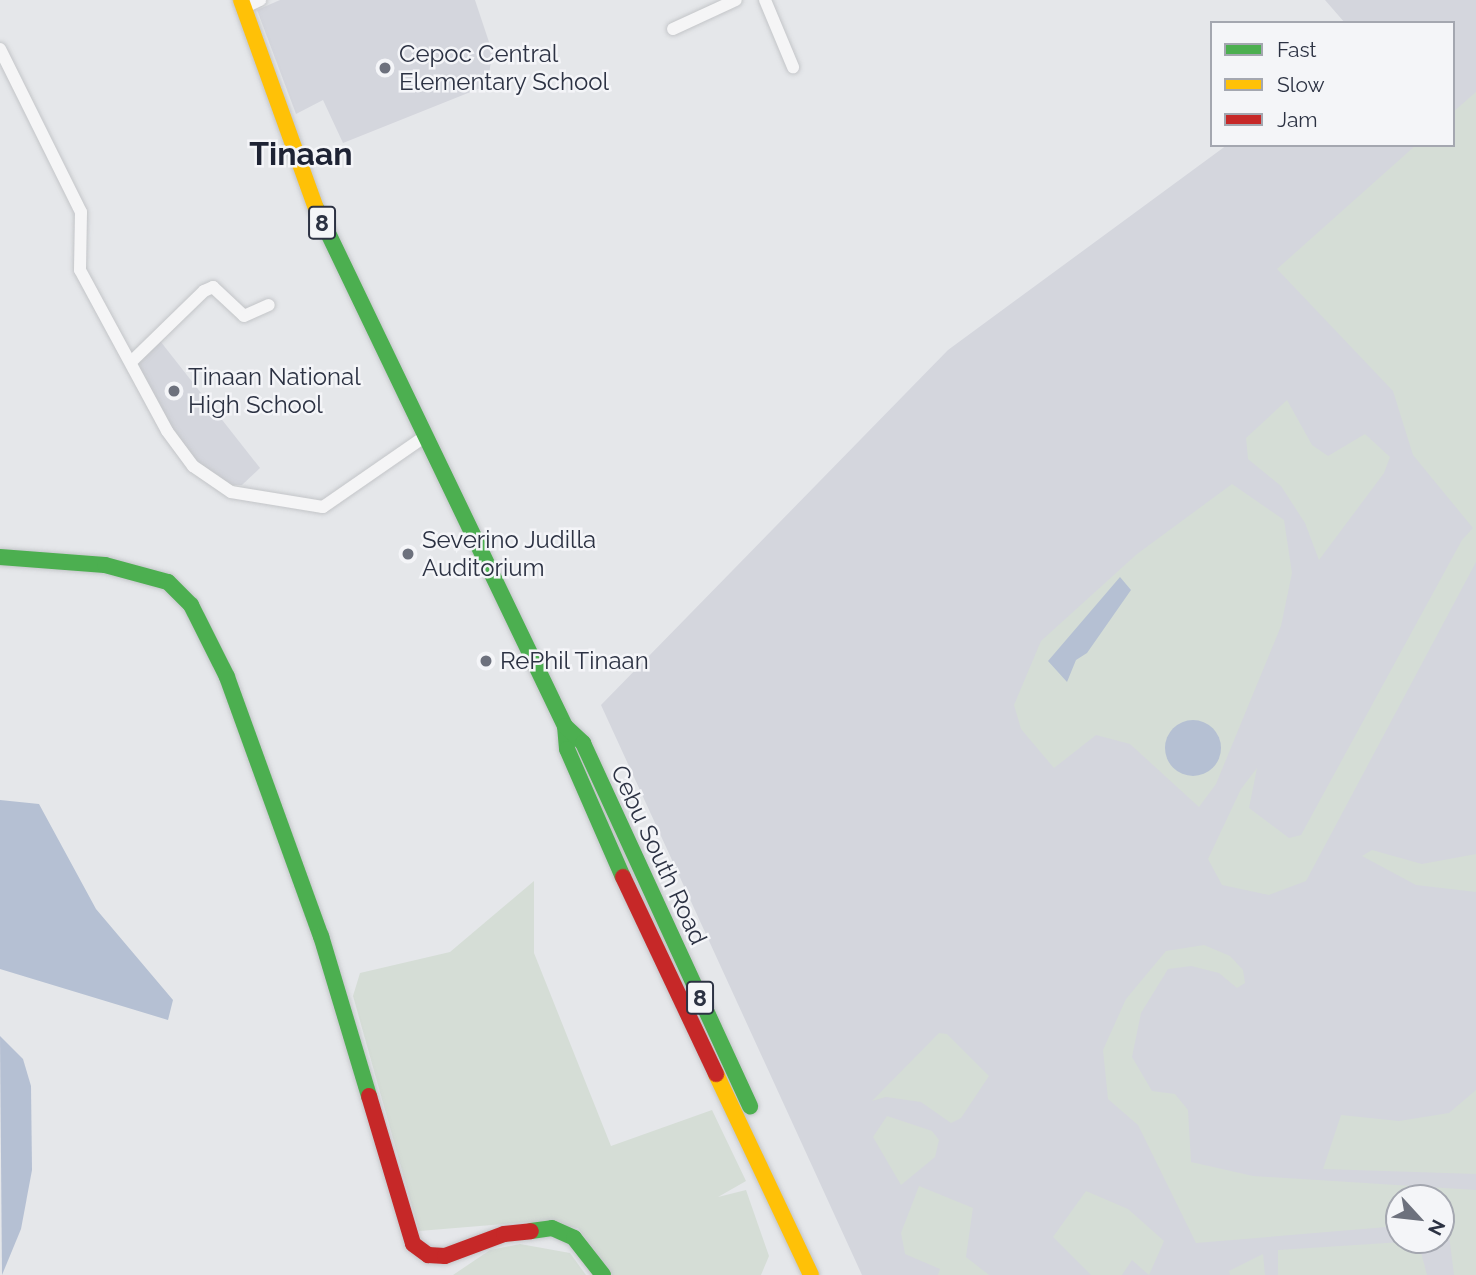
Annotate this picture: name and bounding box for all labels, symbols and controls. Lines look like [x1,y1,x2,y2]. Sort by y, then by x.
legend [1210,21,1455,147]
text: Fast [1277,37,1317,62]
place label: Cepoc Central Elementary School [399,40,610,96]
marker: Cepoc Central Elementary School [377,60,393,76]
text: Slow [1277,72,1325,97]
text: Jam [1277,107,1318,132]
district label: Tinaan [249,135,353,173]
road number: 8 [308,204,336,243]
place label: Tinaan National High School [188,363,361,419]
marker: Tinaan National High School [166,383,182,399]
place label: Severino Judilla Auditorium [422,526,597,582]
marker: Severino Judilla Auditorium [400,546,416,562]
place label: RePhil Tinaan [500,647,650,675]
marker: RePhil Tinaan [478,653,494,669]
street label: Cebu South Road [605,761,713,949]
road number: 8 [686,979,714,1018]
north arrow [1385,1184,1455,1254]
text: N [1424,1216,1450,1239]

